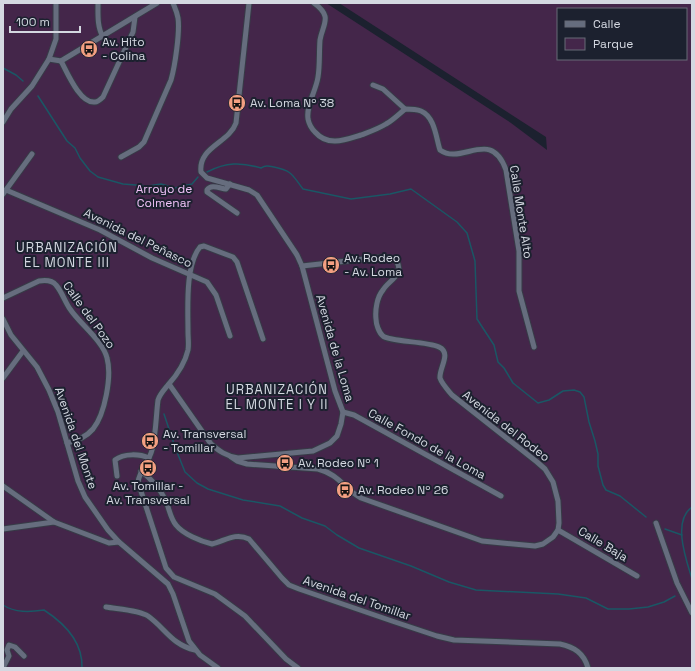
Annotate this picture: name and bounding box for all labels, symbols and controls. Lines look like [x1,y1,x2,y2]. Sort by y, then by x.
scale bar [10,8,80,34]
legend [557,8,687,60]
text: 100 m [16,14,50,30]
text: Calle [593,16,621,32]
place label: Av. Hito - Colina [102,34,146,64]
text: Parque [593,36,633,52]
bus stop icon: Av. Hito - Colina [79,39,99,59]
bus stop icon: Av. Loma Nº 38 [227,93,247,113]
place label: Av. Loma Nº 38 [250,95,334,111]
street label: Calle Monte Alto [506,164,536,260]
park label: Arroyo de Colmenar [136,181,192,211]
street label: Avenida del Peñasco [81,205,195,271]
district label: URBANIZACIÓN EL MONTE III [16,239,118,271]
place label: Av. Rodeo - Av. Loma [344,250,402,280]
bus stop icon: Av. Rodeo - Av. Loma [321,255,341,275]
street label: Calle del Pozo [59,278,119,352]
street label: Avenida de la Loma [312,293,358,403]
district label: URBANIZACIÓN EL MONTE I Y II [225,381,329,413]
street label: Avenida del Monte [51,385,101,491]
street label: Avenida del Rodeo [459,387,553,465]
street label: Calle Fondo de la Loma [365,405,489,483]
place label: Av. Transversal - Tomillar [163,426,246,456]
bus stop icon: Av. Transversal - Tomillar [140,431,160,451]
bus stop icon: Av. Rodeo Nº 1 [275,453,295,473]
place label: Av. Rodeo Nº 1 [298,455,379,471]
bus stop icon: Av. Tomillar - Av. Transversal [138,458,158,478]
place label: Av. Tomillar - Av. Transversal [106,478,190,508]
bus stop icon: Av. Rodeo Nº 26 [335,480,355,500]
place label: Av. Rodeo Nº 26 [358,482,448,498]
street label: Calle Baja [575,523,631,565]
street label: Avenida del Tomillar [301,572,414,624]

